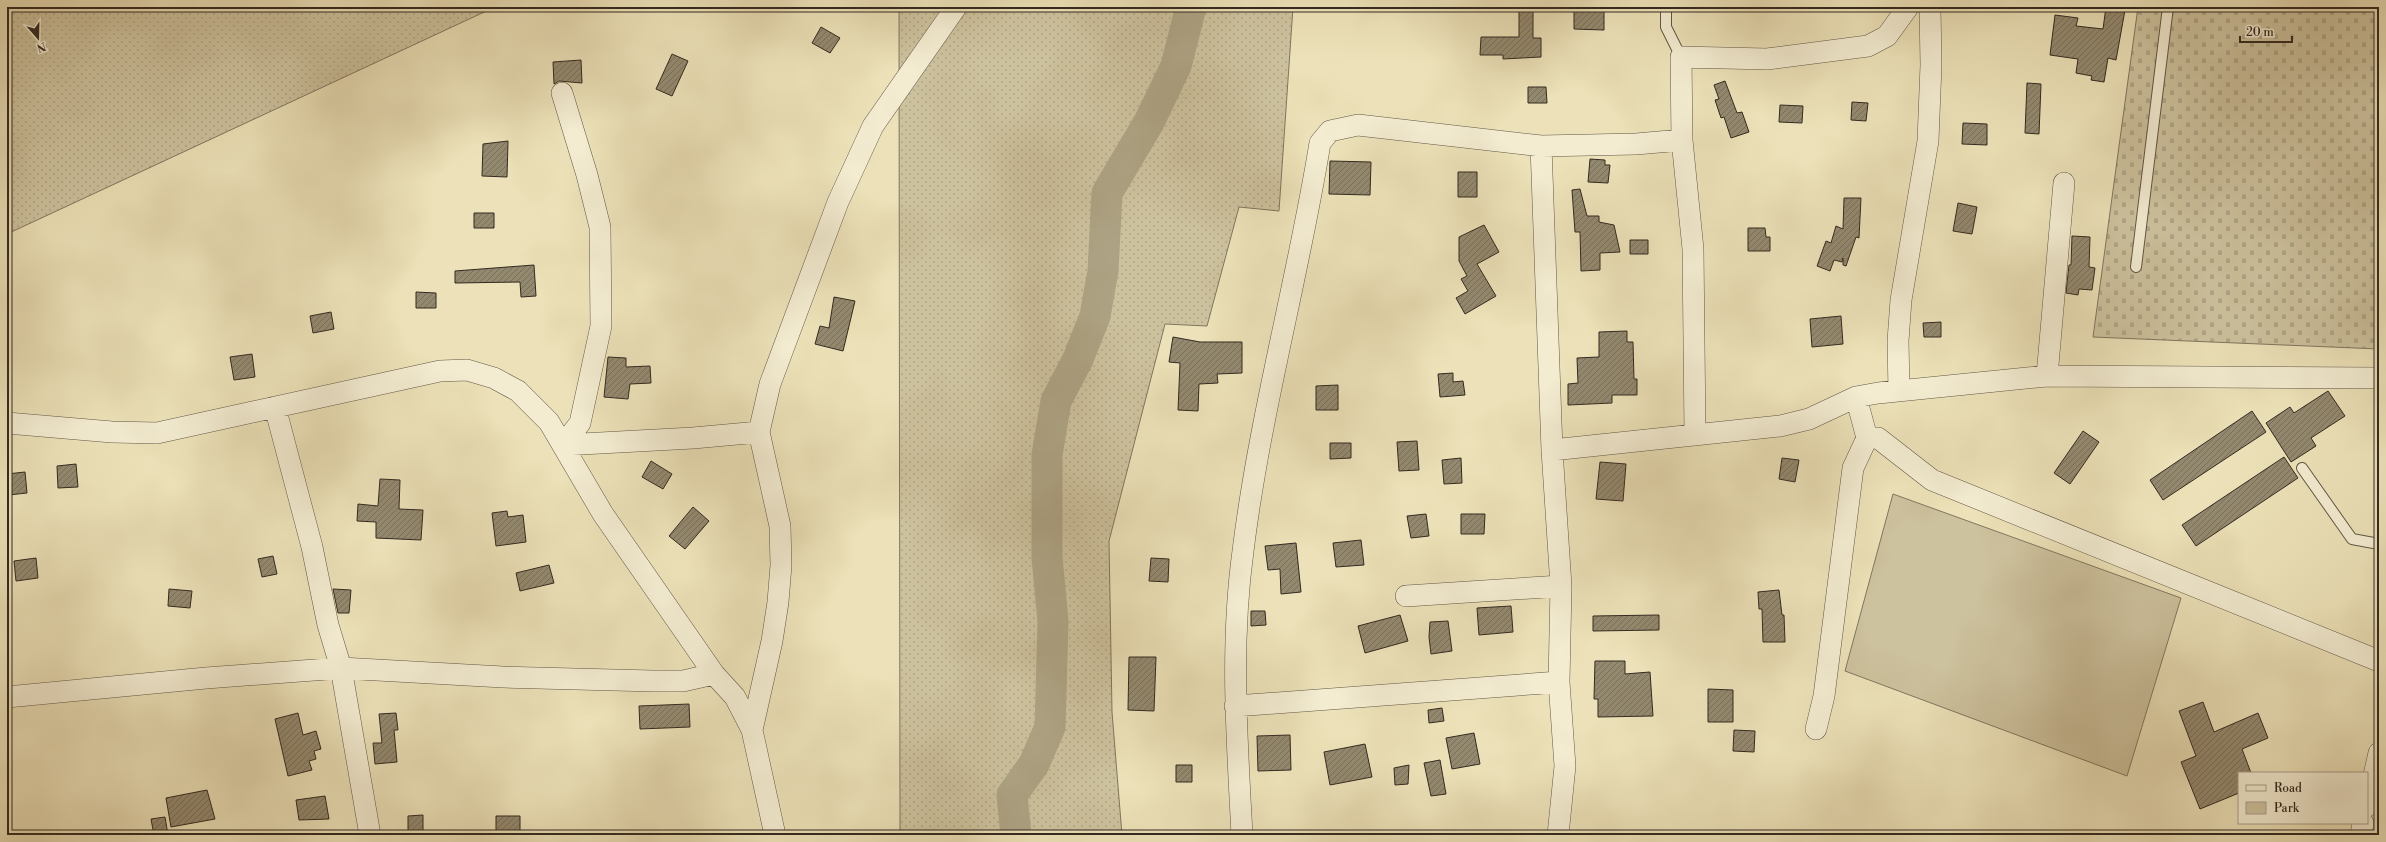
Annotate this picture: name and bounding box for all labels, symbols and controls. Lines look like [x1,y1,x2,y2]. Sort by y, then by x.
north arrow [18,18,58,58]
scale bar [2240,18,2292,44]
text: 20 m [2246,25,2274,40]
text: N [34,38,48,55]
legend [2238,772,2368,824]
text: Road [2274,781,2302,796]
text: Park [2274,801,2300,816]

